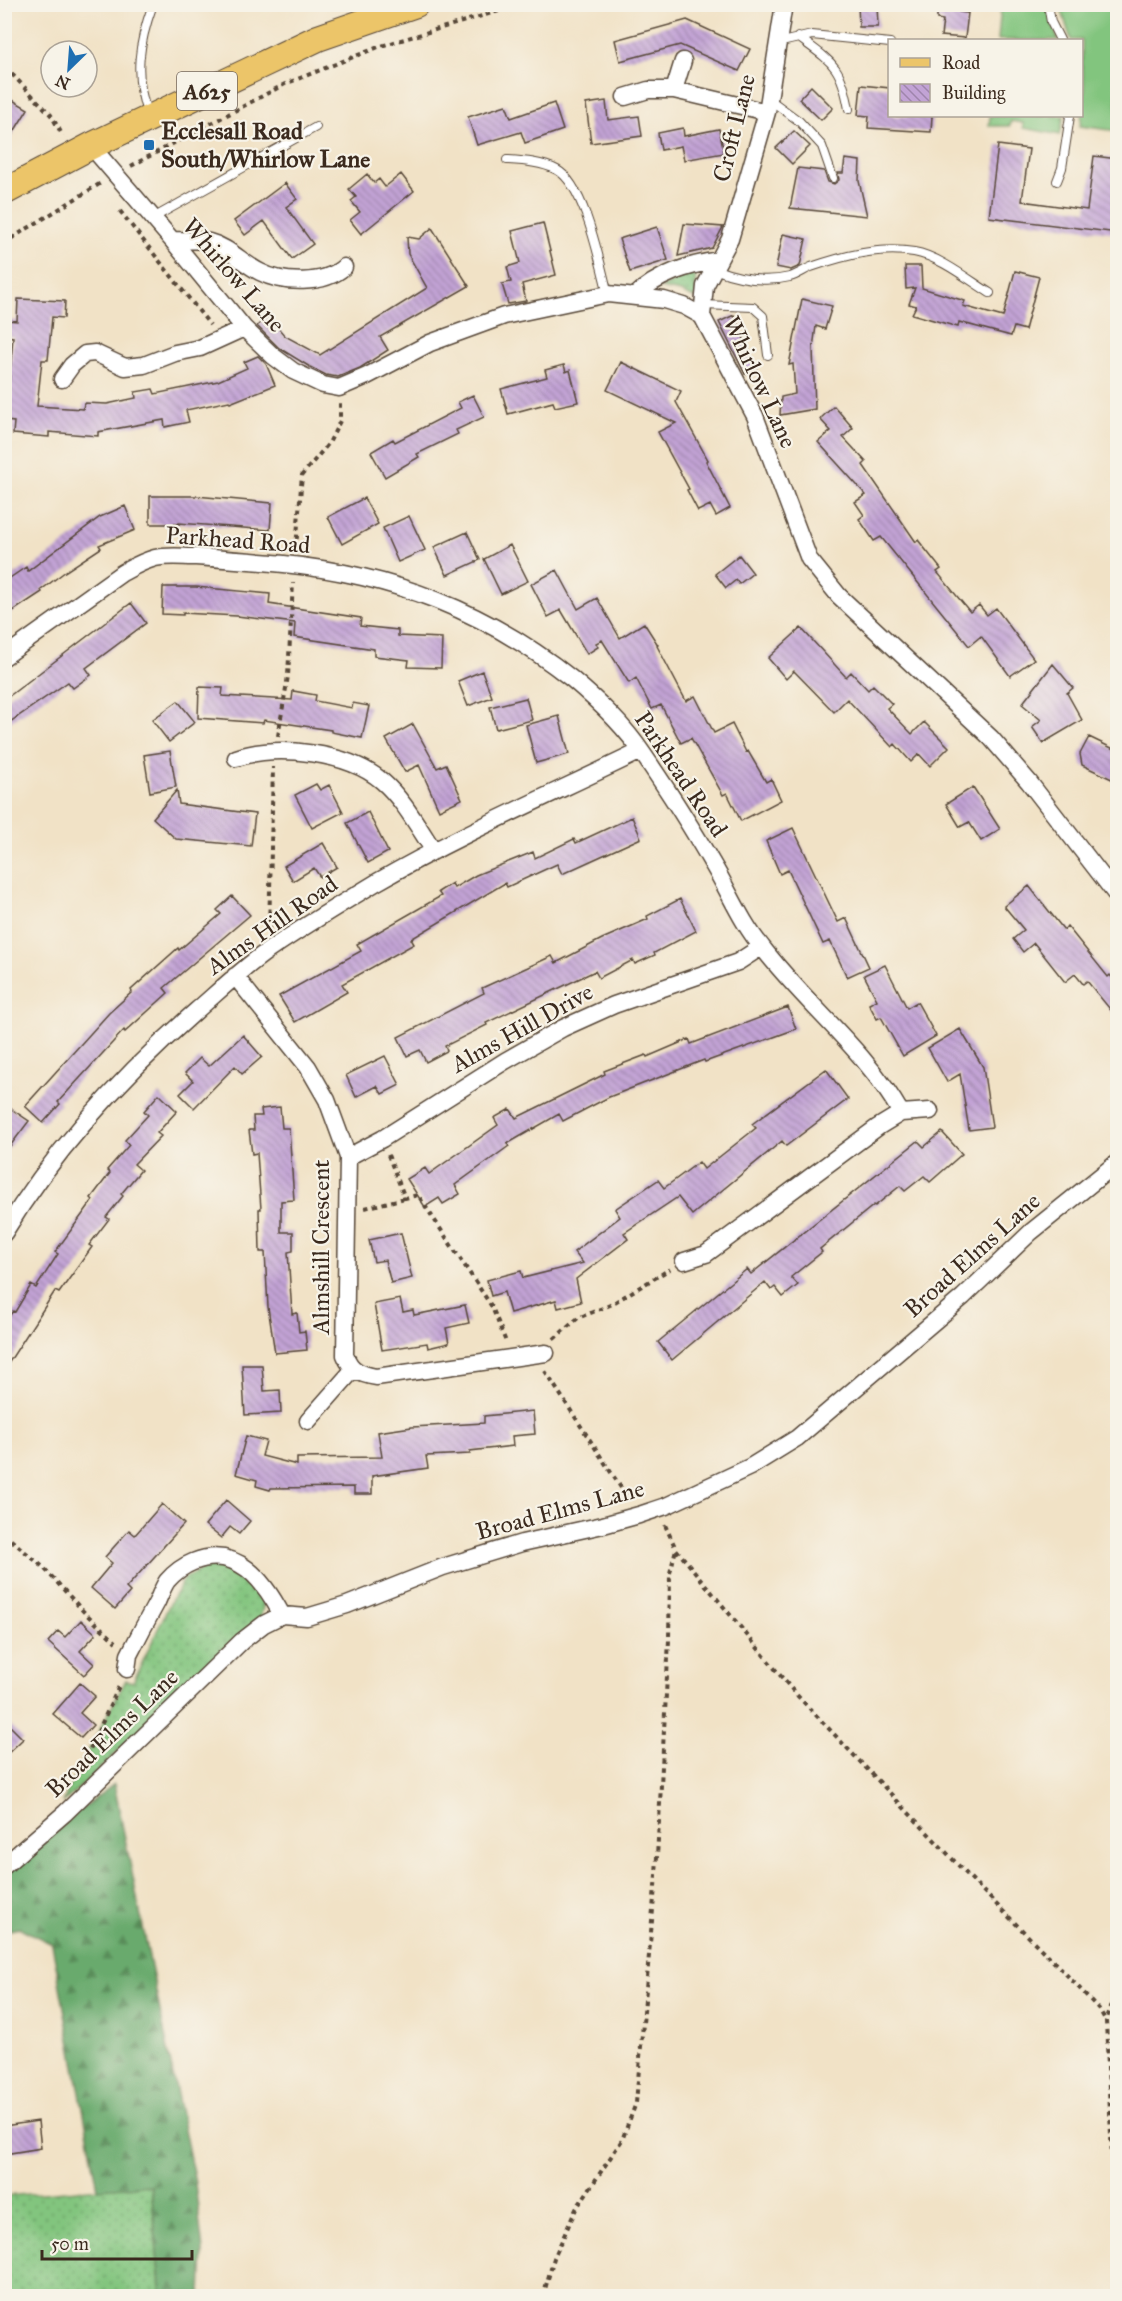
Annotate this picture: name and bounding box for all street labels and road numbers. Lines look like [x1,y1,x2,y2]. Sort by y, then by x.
street label: Croft Lane [706,71,762,185]
road number: A625 [177,72,237,110]
street label: Whirlow Lane [176,212,292,338]
street label: Whirlow Lane [716,311,804,453]
street label: Parkhead Road [165,520,311,560]
street label: Parkhead Road [628,705,734,843]
street label: Alms Hill Road [200,869,343,982]
street label: Alms Hill Drive [445,977,598,1080]
street label: Almshill Crescent [306,1159,336,1336]
street label: Broad Elms Lane [898,1186,1046,1324]
street label: Broad Elms Lane [473,1473,647,1547]
street label: Broad Elms Lane [39,1662,185,1804]

